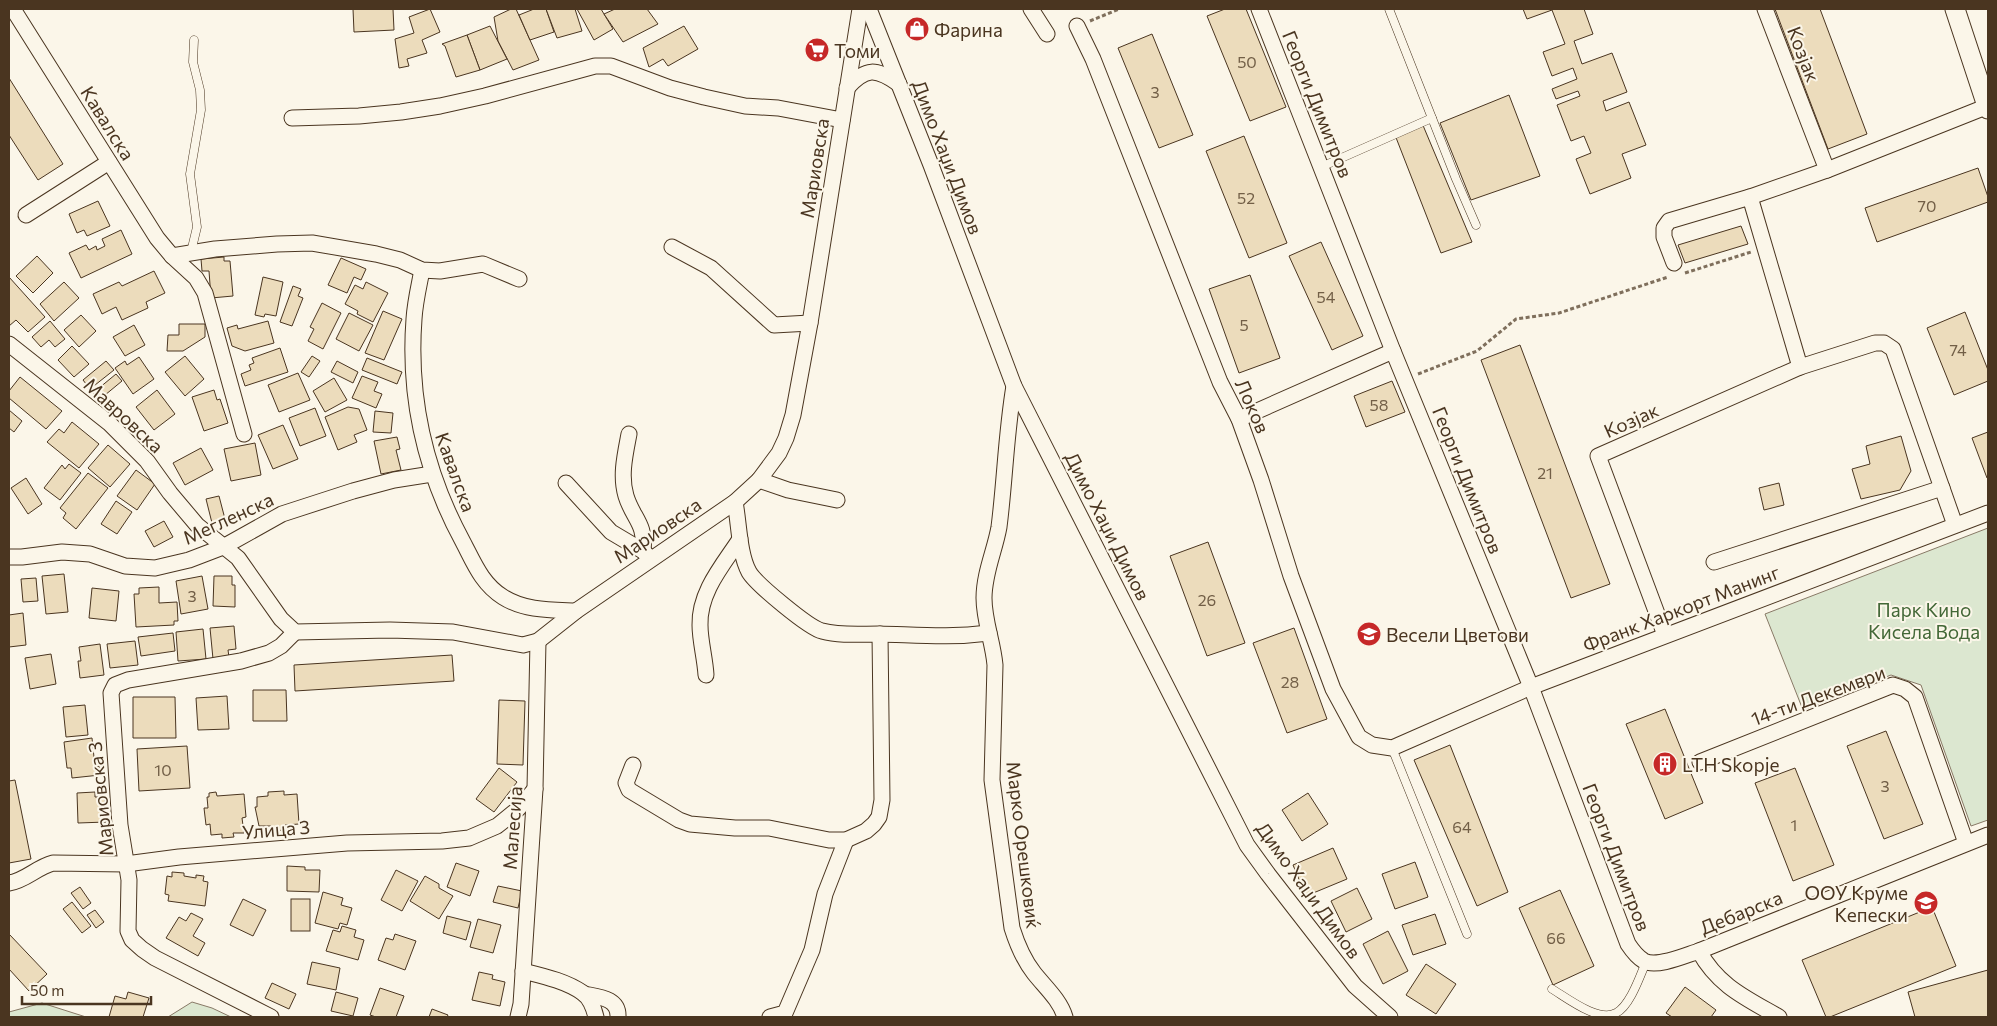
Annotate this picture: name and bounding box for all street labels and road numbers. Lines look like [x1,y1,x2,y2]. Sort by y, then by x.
street label: Козјак [1783,23,1825,85]
street label: Георги Димитров [1278,27,1358,181]
street label: Димо Хаџи Димов [908,77,988,237]
street label: Кавалска [76,82,140,164]
street label: Мариовска [795,116,833,220]
street label: Мавровска [80,373,168,457]
street label: Локов [1231,375,1275,437]
street label: Козјак [1600,398,1662,442]
street label: Георги Димитров [1428,403,1508,557]
street label: Кавалска [431,429,481,515]
street label: Димо Хаџи Димов [1061,448,1155,604]
street label: Мегленска [179,487,277,549]
street label: Мариовска [609,492,705,568]
street label: Франк Харкорт Манинг [1579,560,1783,656]
street label: 14-ти Декември [1748,660,1888,730]
street label: Мариовска 3 [83,741,117,857]
street label: Марко Орешковиќ [1002,760,1046,930]
street label: Георги Димитров [1578,780,1656,934]
street label: Малесија [498,785,526,871]
street label: Улица 3 [241,815,311,843]
street label: Димо Хаџи Димов [1252,817,1366,963]
street label: Дебарска [1696,885,1786,939]

